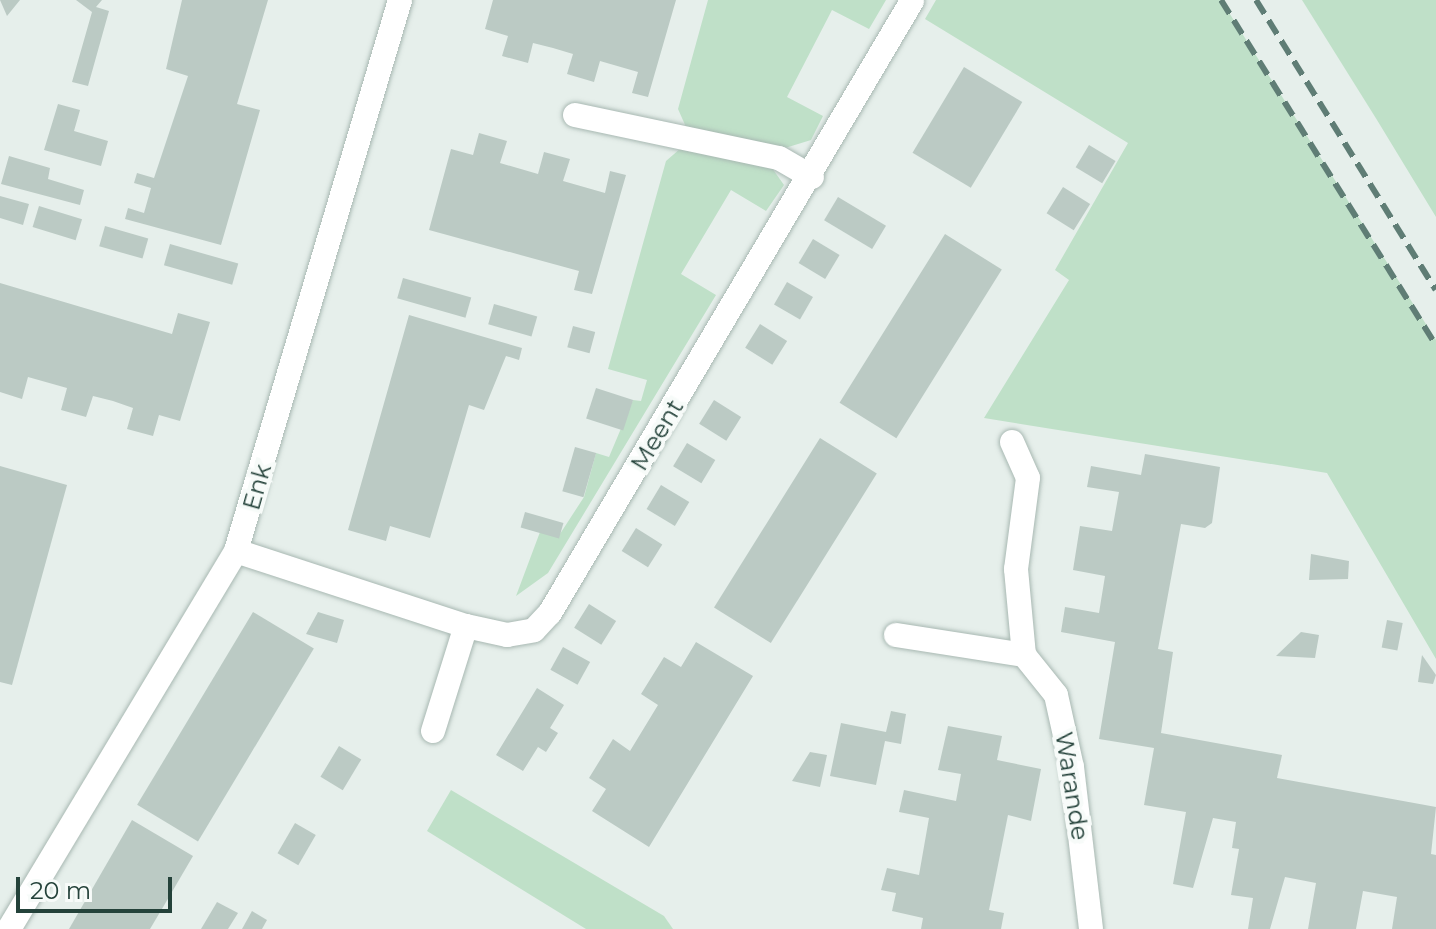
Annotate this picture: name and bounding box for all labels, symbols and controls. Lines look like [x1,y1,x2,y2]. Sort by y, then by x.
street label: Meent [625,394,689,476]
street label: Enk [237,461,277,513]
street label: Warande [1049,730,1095,842]
scale bar [20,861,176,911]
text: 20 m [30,876,91,905]

